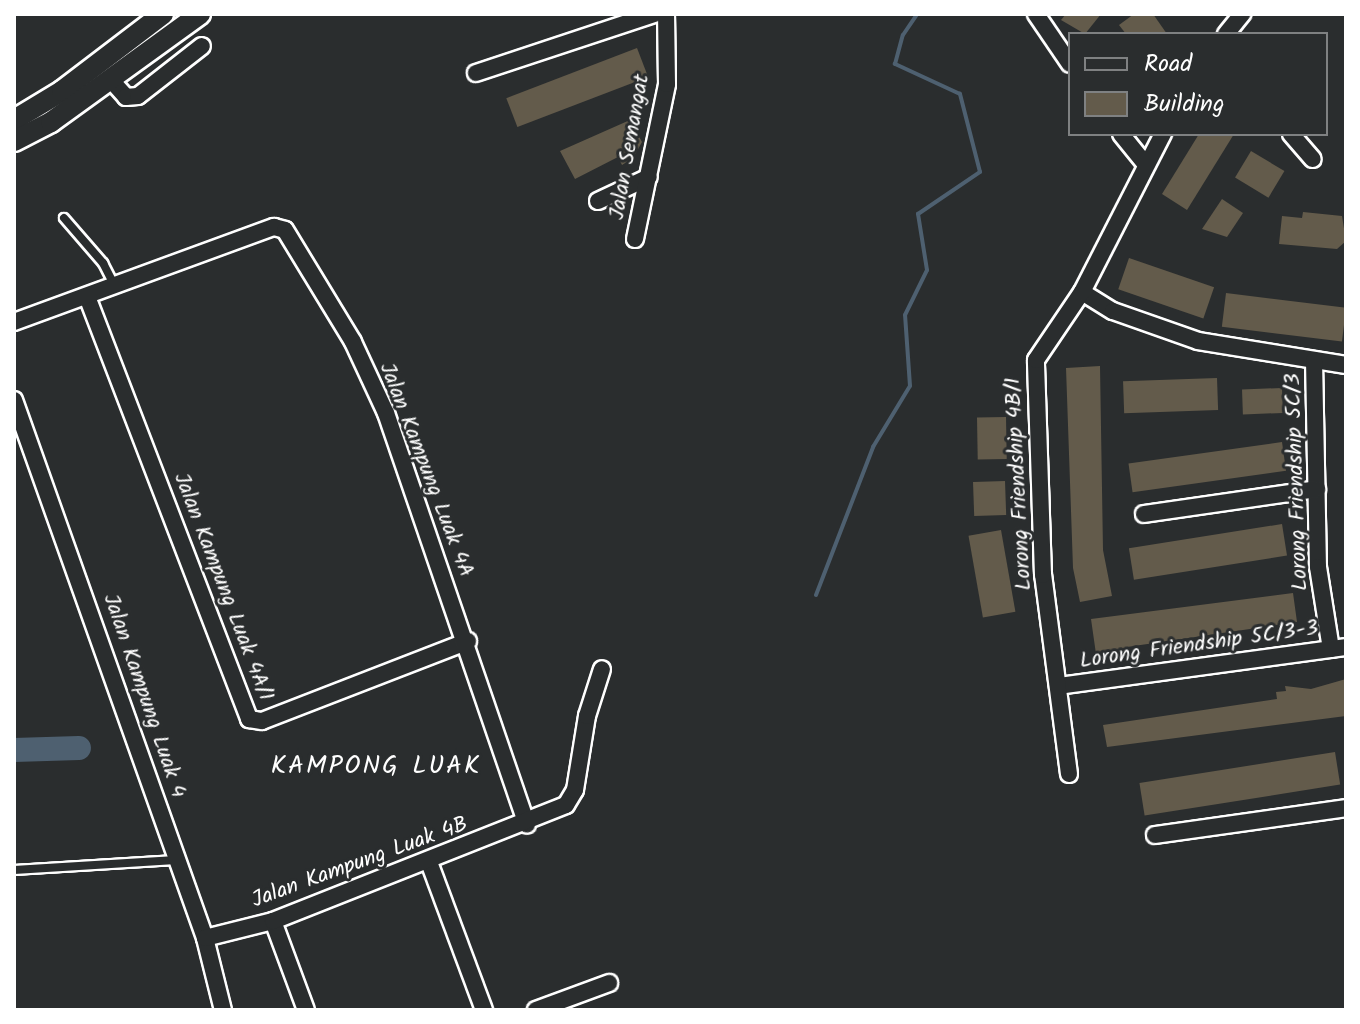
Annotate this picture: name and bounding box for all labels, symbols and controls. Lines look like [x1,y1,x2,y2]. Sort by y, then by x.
legend [1068,32,1328,136]
text: Road [1144,45,1192,84]
street label: Jalan Semangat [604,72,656,222]
text: Building [1144,85,1224,124]
street label: Jalan Kampung Luak 4A [373,359,479,581]
street label: Lorong Friendship 5C/3 [1280,373,1314,591]
street label: Lorong Friendship 4B/1 [1000,377,1038,591]
street label: Jalan Kampung Luak 4A/1 [167,469,279,705]
street label: Jalan Kampung Luak 4 [97,591,191,801]
street label: Lorong Friendship 5C/3-3 [1078,615,1320,675]
district label: KAMPONG LUAK [271,751,481,783]
street label: Jalan Kampung Luak 4B [248,812,472,914]

